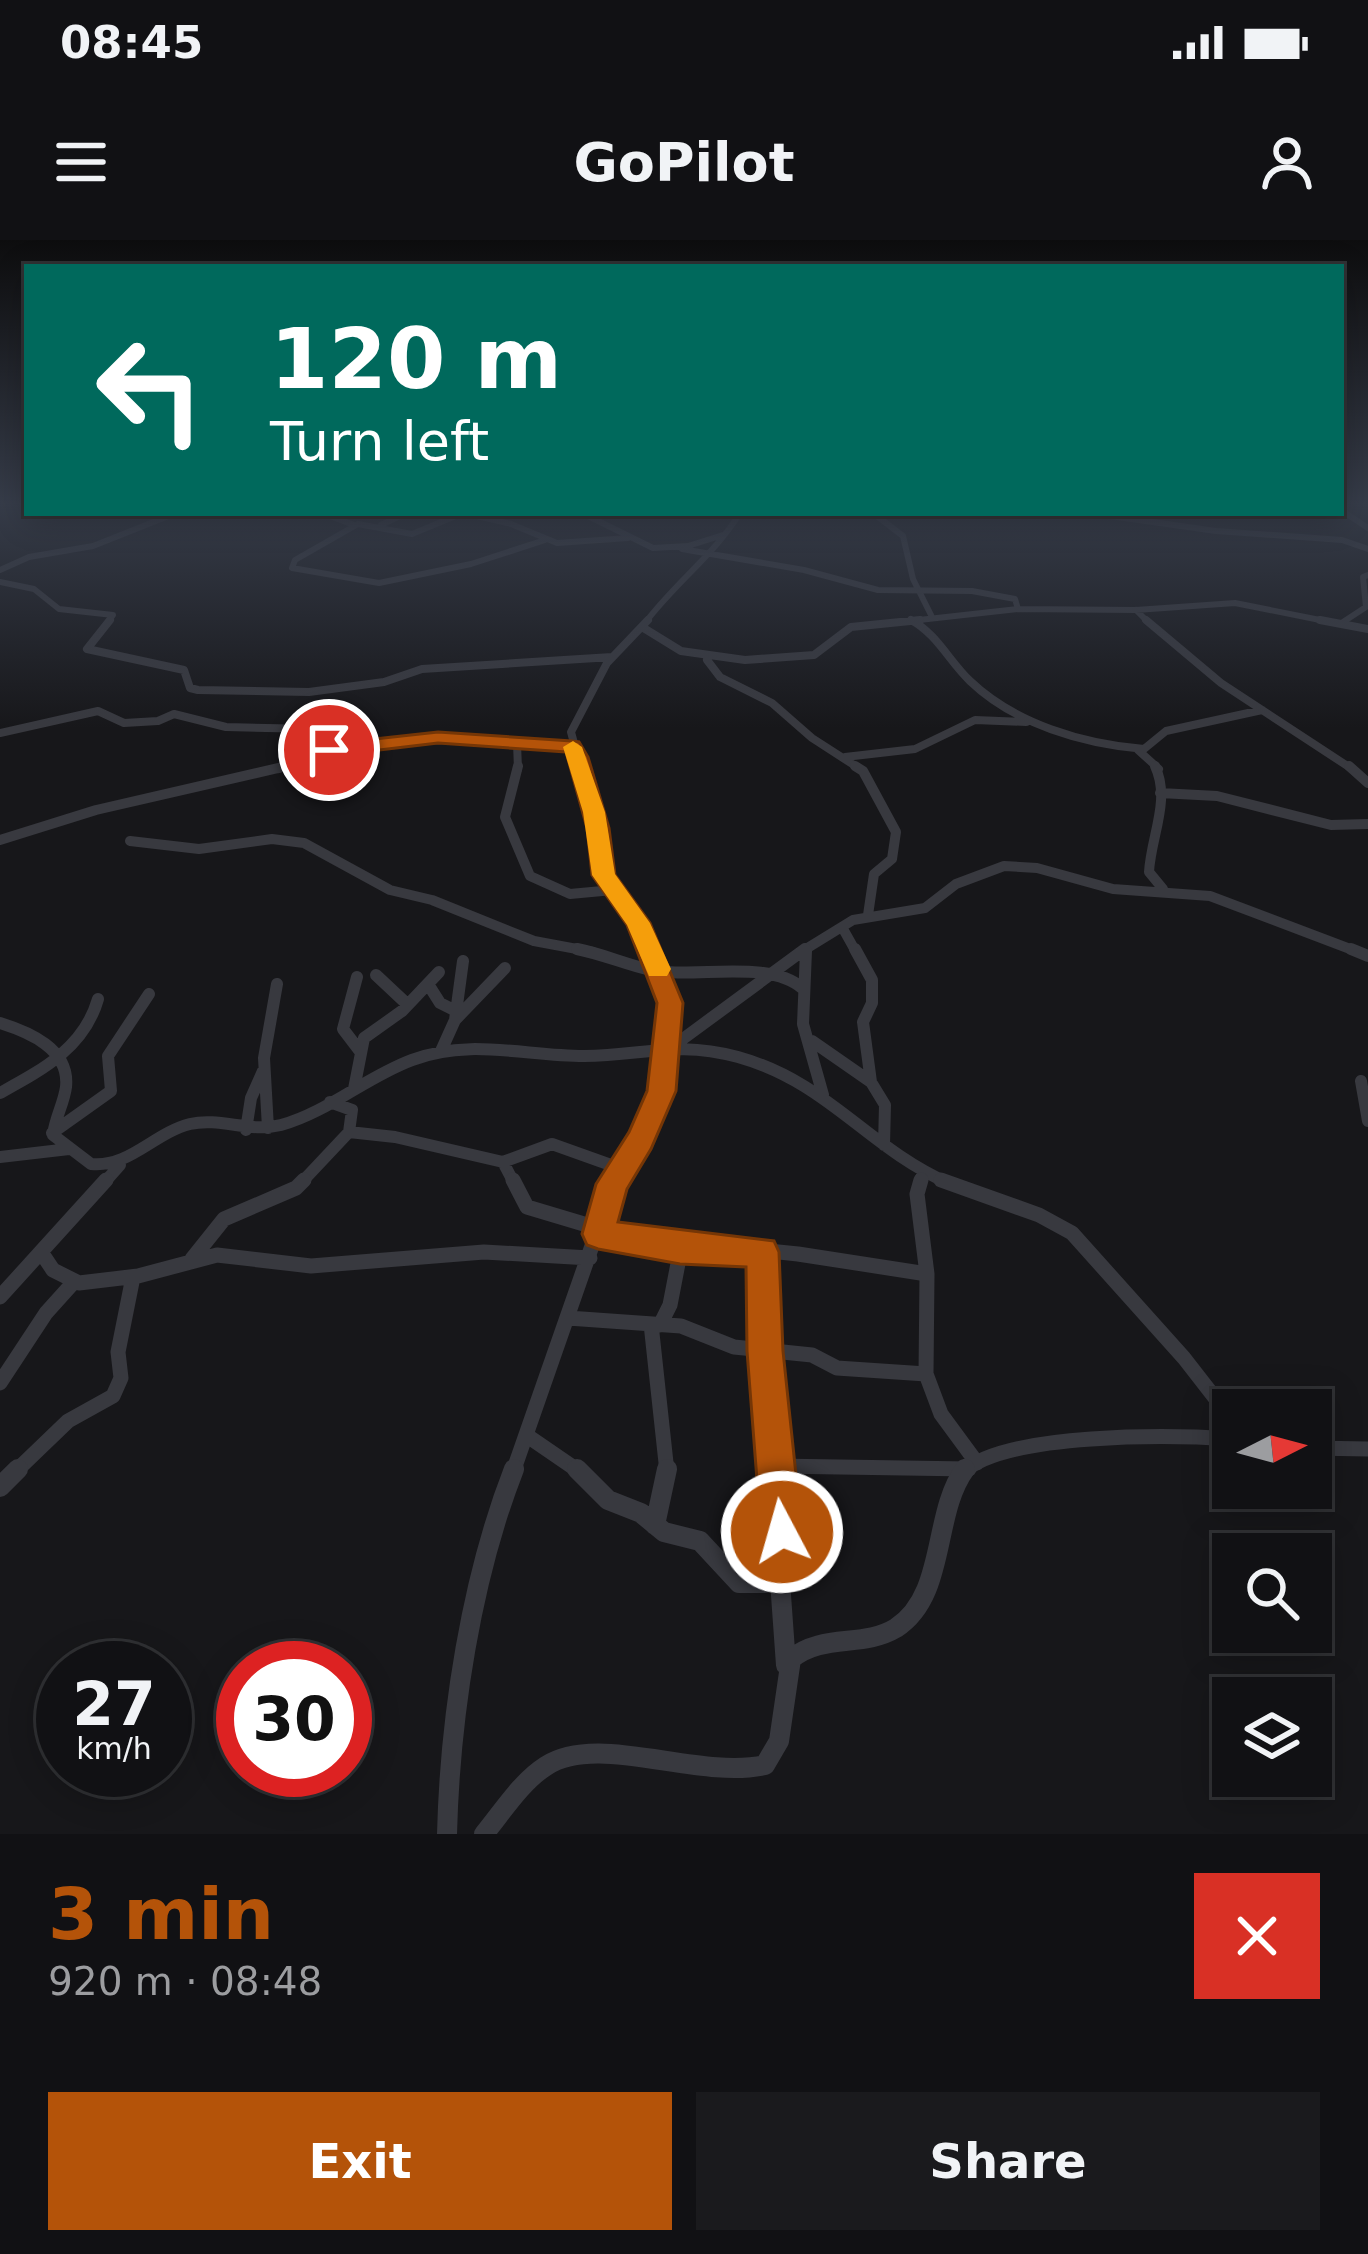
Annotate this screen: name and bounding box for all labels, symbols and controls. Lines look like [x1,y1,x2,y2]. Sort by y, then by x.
text: 08:45 [60,16,203,69]
icon: menu [48,129,114,195]
icon: person [1254,129,1320,195]
text: GoPilot [574,131,794,194]
text: 120 m [270,310,562,408]
icon: left [72,312,228,468]
text: Turn left [270,410,489,473]
pin [278,699,380,801]
icon: arrive [296,717,362,783]
north arrow [1212,1389,1332,1509]
map controls [1212,1389,1332,1797]
position arrow [719,1469,845,1595]
button: search [1212,1533,1332,1653]
speed limit sign: 30 [216,1641,372,1797]
text: 27 [72,1669,156,1739]
button: layers [1212,1677,1332,1797]
text: km/h [76,1731,152,1766]
text: 3 min [48,1872,274,1956]
button: close [1194,1873,1320,1999]
text: 920 m · 08:48 [48,1959,322,2004]
button: Exit [48,2092,672,2230]
button: Share [696,2092,1320,2230]

